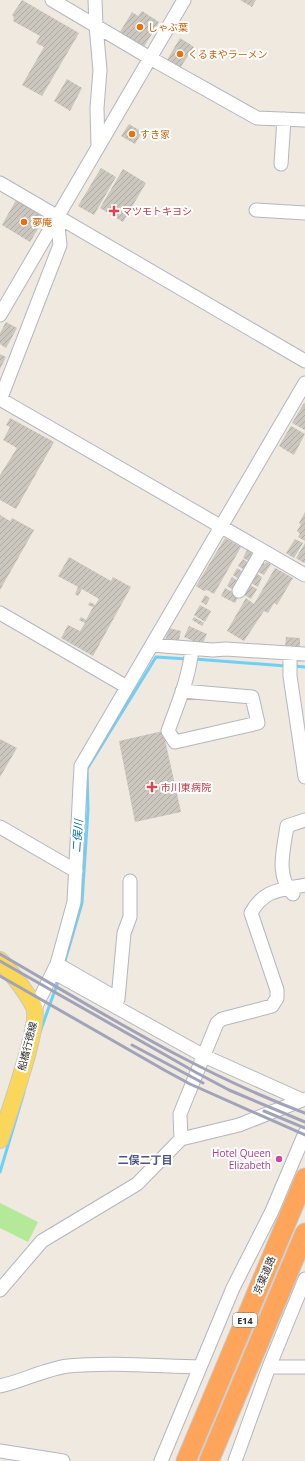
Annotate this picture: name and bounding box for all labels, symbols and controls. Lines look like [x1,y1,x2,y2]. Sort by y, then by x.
place label: しゃぶ葉 [148,20,188,34]
marker: しゃぶ葉 [135,22,145,32]
place label: くるまやラーメン [188,47,267,61]
marker: くるまやラーメン [175,49,185,59]
place label: すき家 [140,127,170,141]
marker: すき家 [127,129,137,139]
place label: マツモトキヨシ [122,204,192,218]
marker: マツモトキヨシ [109,206,119,216]
place label: 夢庵 [32,215,52,229]
marker: 夢庵 [19,217,29,227]
place label: 市川東病院 [161,780,211,794]
marker: 市川東病院 [146,781,158,793]
water label: 二俣川 [68,818,86,853]
street label: 船橋行徳線 [14,1020,40,1072]
place label: Hotel Queen Elizabeth [212,1146,271,1172]
district label: 二俣二丁目 [118,1152,173,1167]
marker: Hotel Queen Elizabeth [274,1154,284,1164]
street label: 京葉道路 [250,1254,278,1296]
road number: E14 [233,1313,257,1327]

